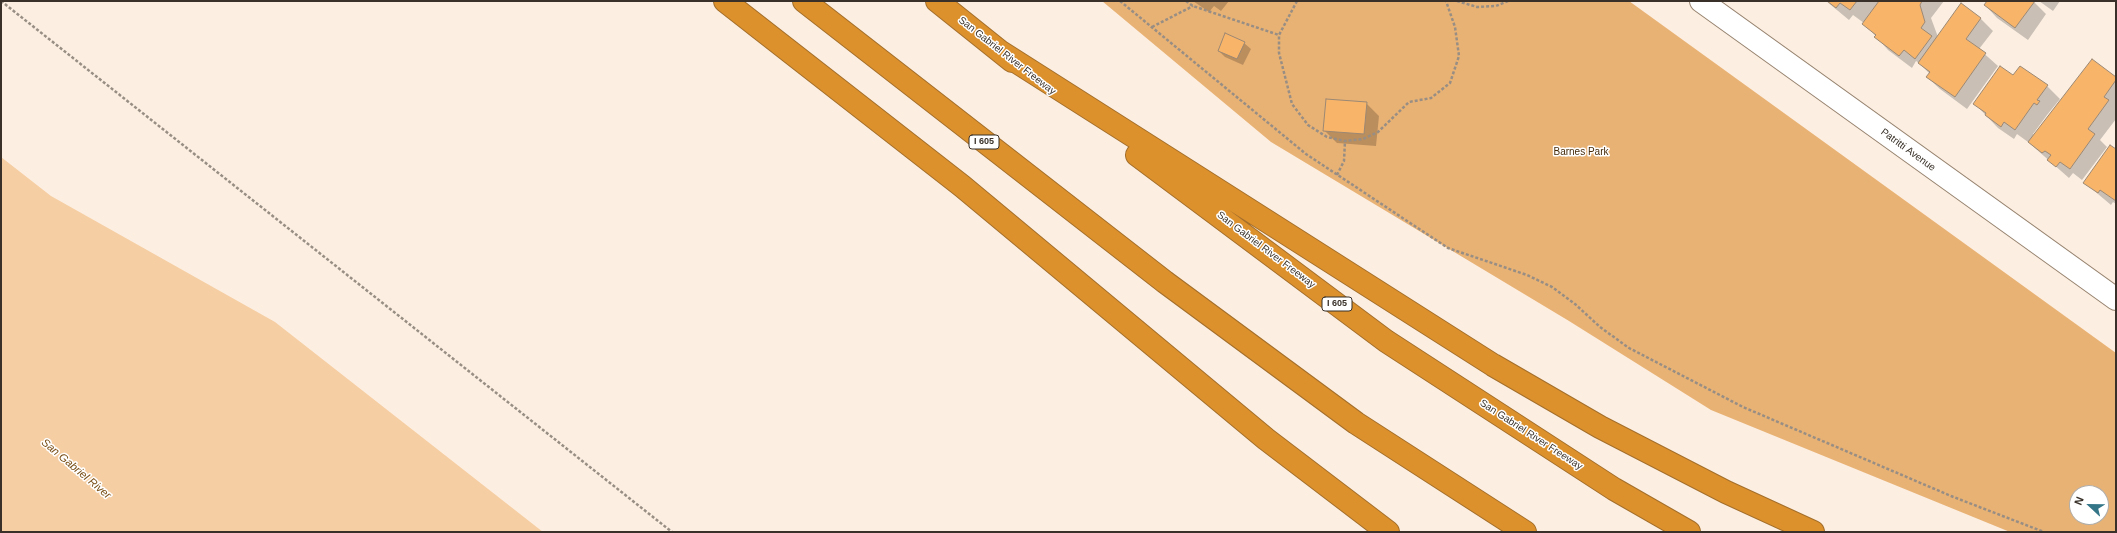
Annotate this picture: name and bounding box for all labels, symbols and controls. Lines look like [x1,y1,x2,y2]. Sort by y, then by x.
street label: San Gabriel River Freeway [956,14,1058,98]
street label: Patritti Avenue [1878,126,1938,174]
road number: I 605 [969,135,999,149]
park label: Barnes Park [1553,146,1609,158]
street label: San Gabriel River Freeway [1214,209,1318,291]
road number: I 605 [1322,297,1352,311]
street label: San Gabriel River Freeway [1477,397,1585,473]
water label: San Gabriel River [39,436,113,502]
north arrow [2069,485,2109,525]
text: N [2072,495,2086,507]

